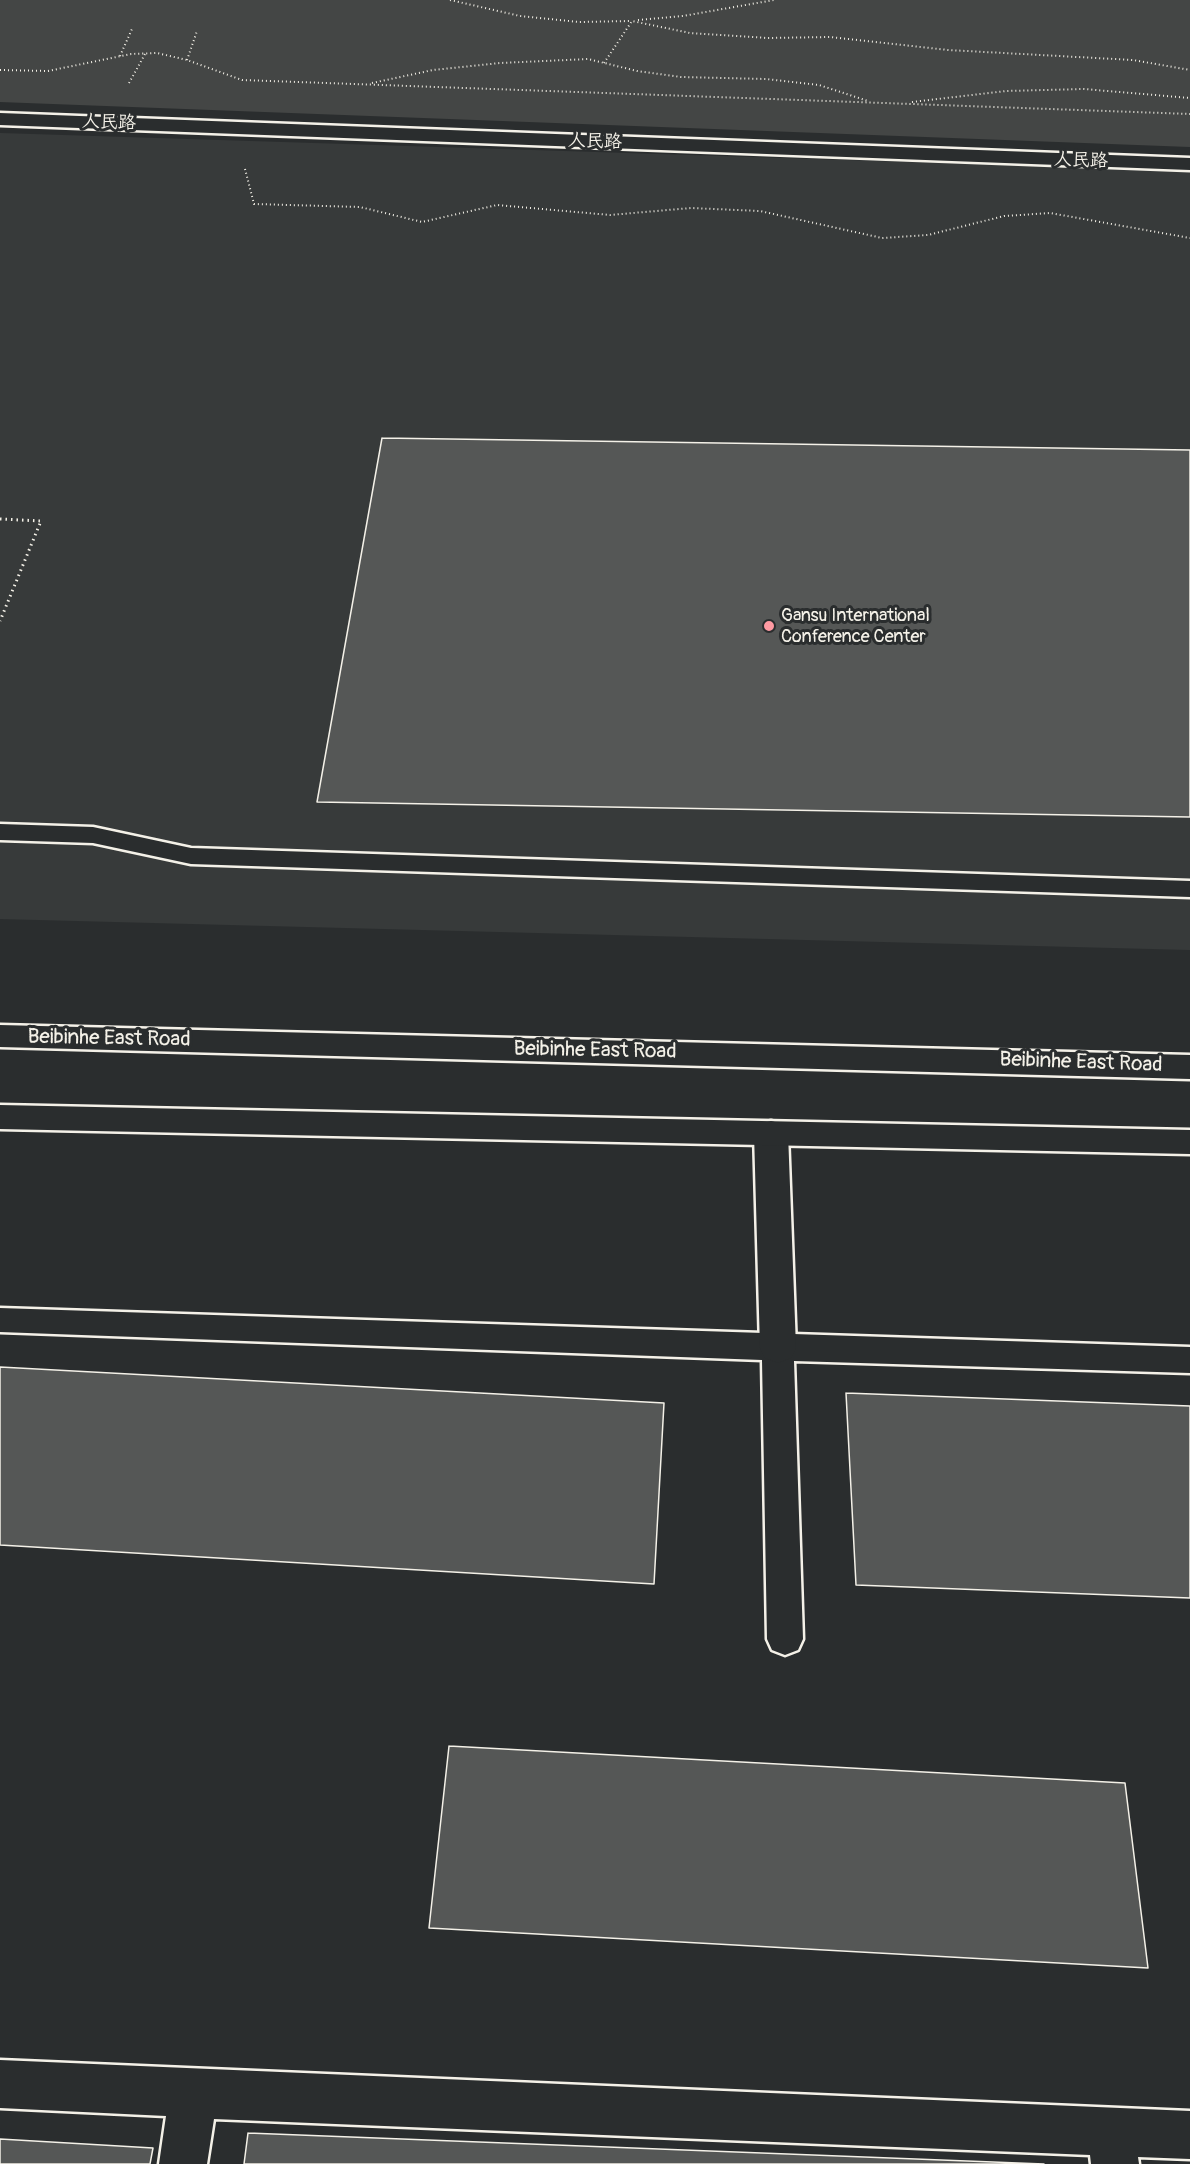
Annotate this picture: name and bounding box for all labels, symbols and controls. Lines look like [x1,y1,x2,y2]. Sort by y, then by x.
street label: 人民路 [82,111,136,135]
street label: 人民路 [568,130,622,154]
street label: 人民路 [1054,149,1108,173]
place label: Gansu International Conference Center [781,605,930,648]
marker: Gansu International Conference Center [762,619,776,633]
street label: Beibinhe East Road [27,1025,191,1053]
street label: Beibinhe East Road [513,1037,677,1065]
street label: Beibinhe East Road [999,1048,1163,1078]

